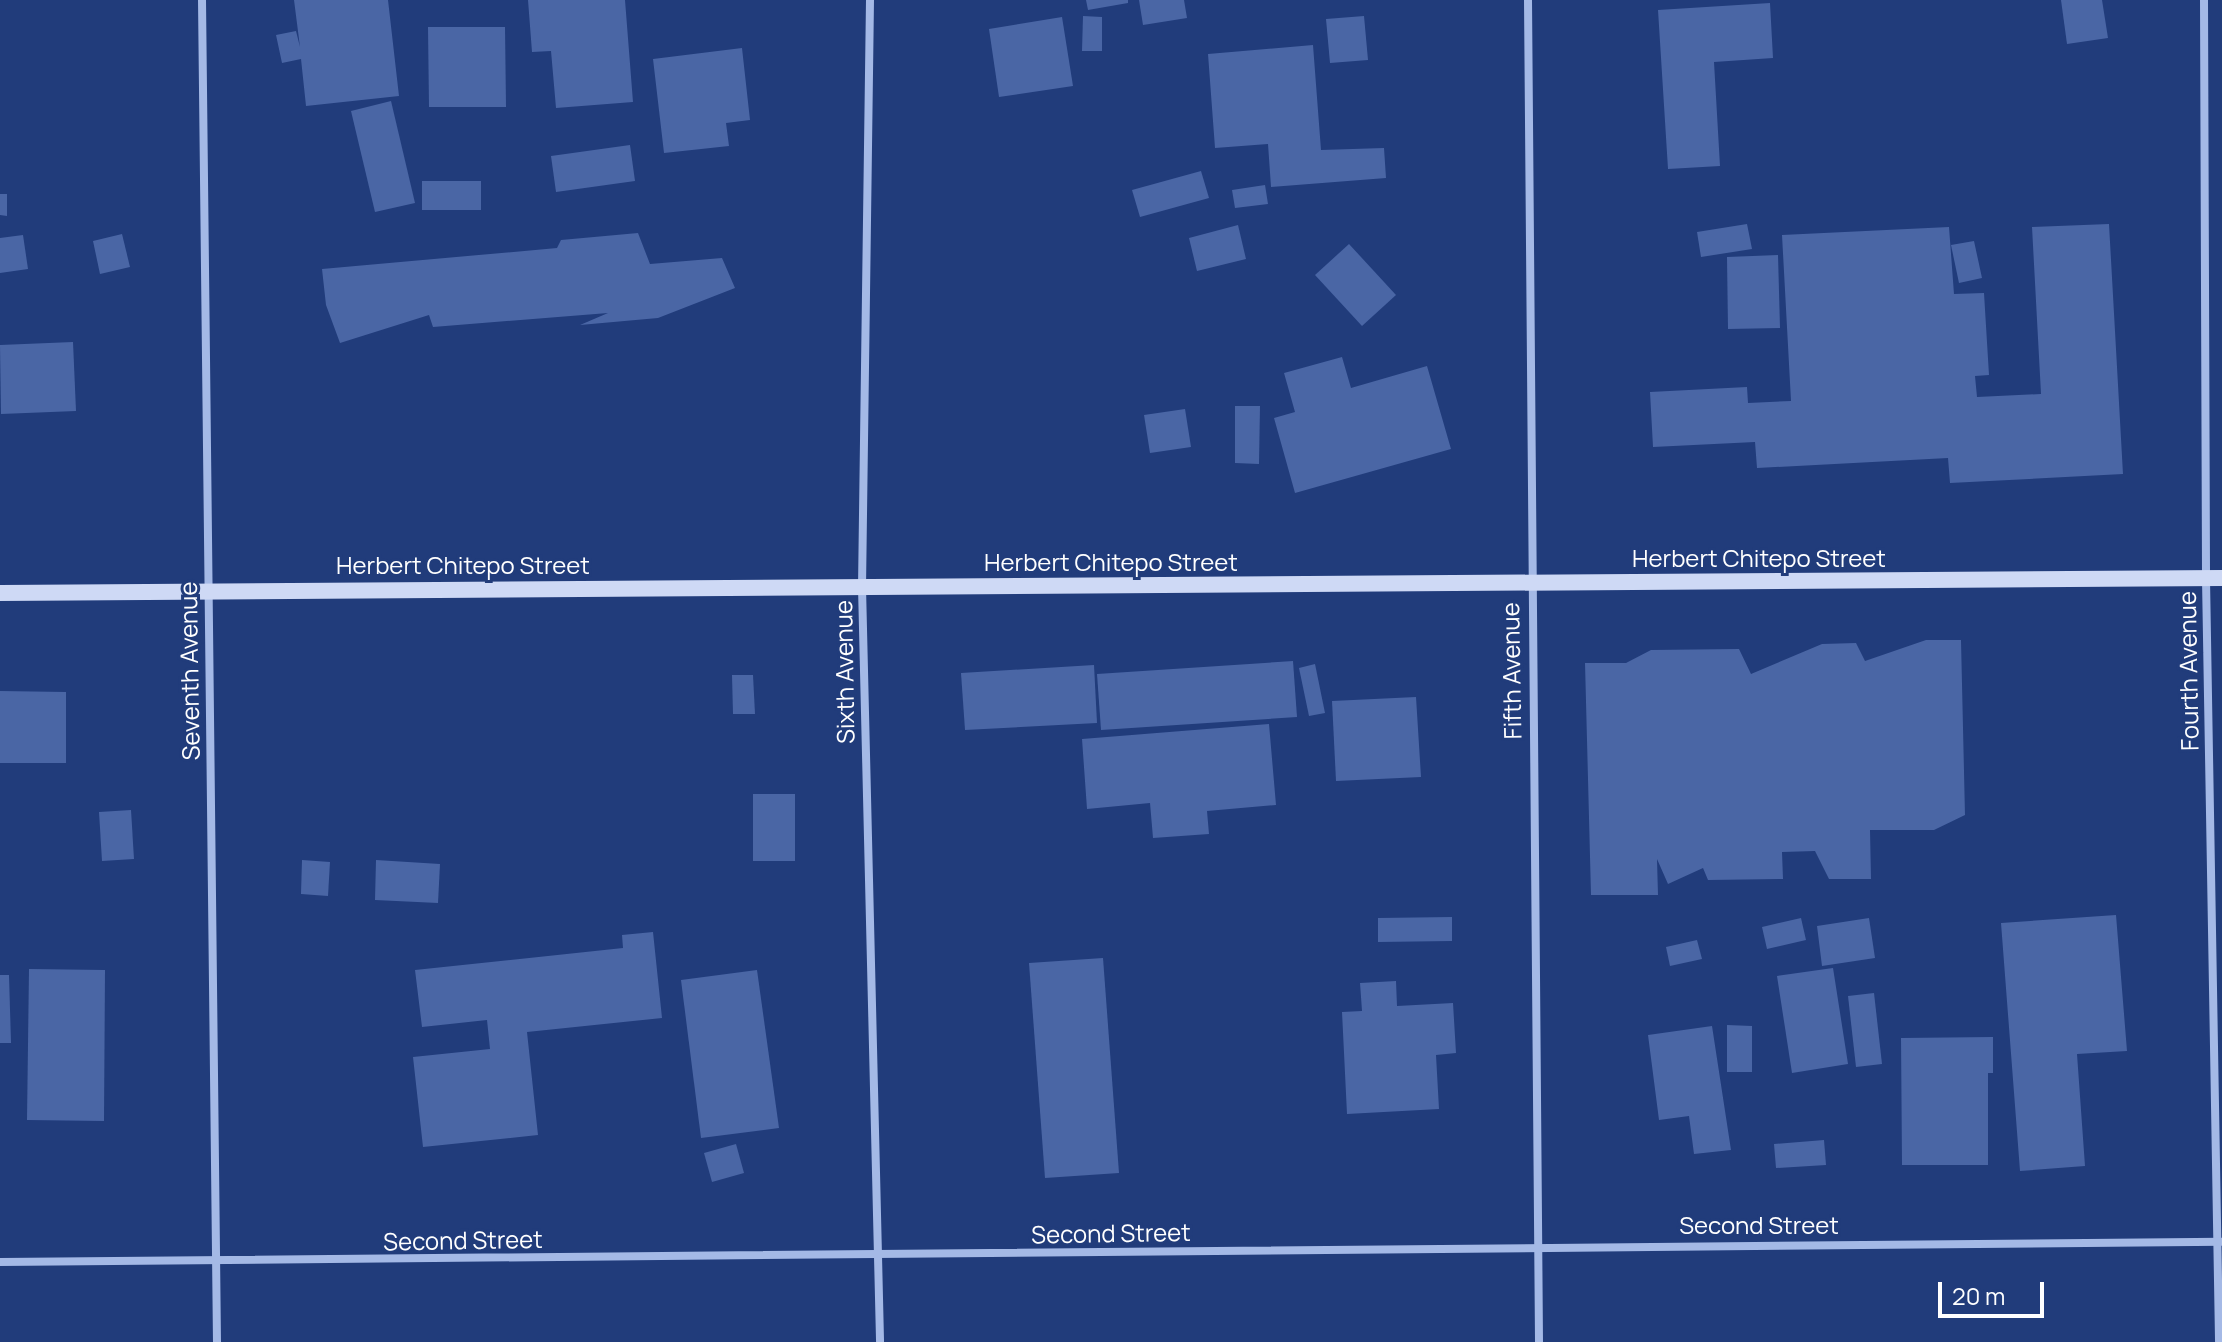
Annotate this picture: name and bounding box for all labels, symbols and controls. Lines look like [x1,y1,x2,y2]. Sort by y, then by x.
street label: Herbert Chitepo Street [1632,544,1886,572]
street label: Herbert Chitepo Street [984,548,1238,576]
street label: Herbert Chitepo Street [336,551,590,579]
street label: Seventh Avenue [173,581,205,761]
street label: Fourth Avenue [2172,591,2204,751]
street label: Sixth Avenue [828,600,860,744]
street label: Fifth Avenue [1495,602,1527,740]
street label: Second Street [1679,1211,1839,1239]
street label: Second Street [1031,1217,1191,1249]
street label: Second Street [383,1224,543,1256]
scale bar [1942,1266,2048,1316]
text: 20 m [1952,1279,2005,1312]

